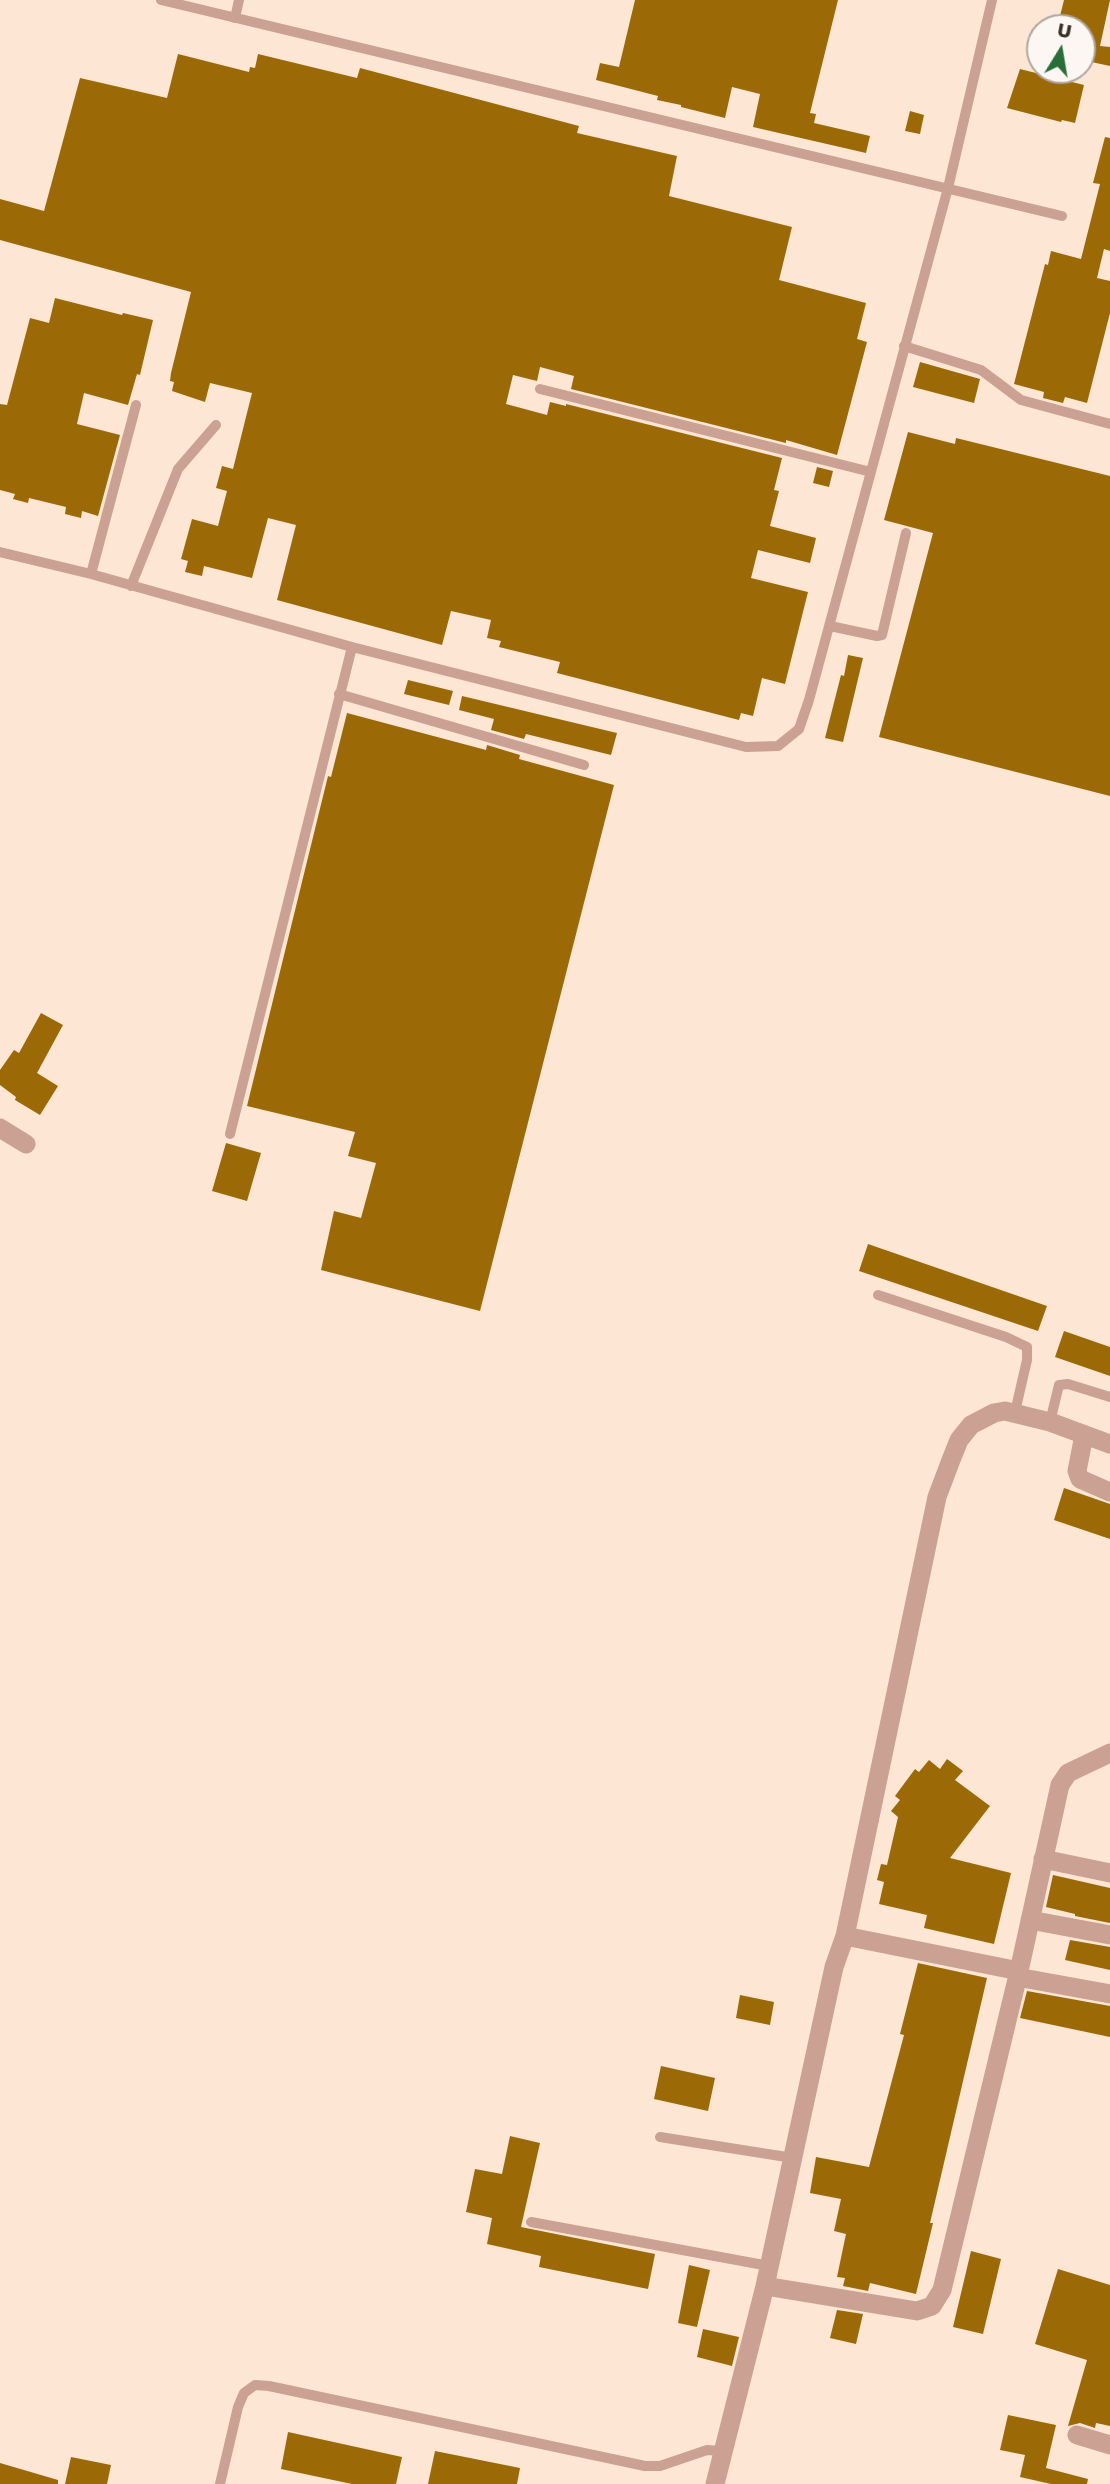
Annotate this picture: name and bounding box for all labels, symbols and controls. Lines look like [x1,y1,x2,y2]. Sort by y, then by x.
north arrow [1026,14,1096,84]
text: U [1056,17,1074,42]

